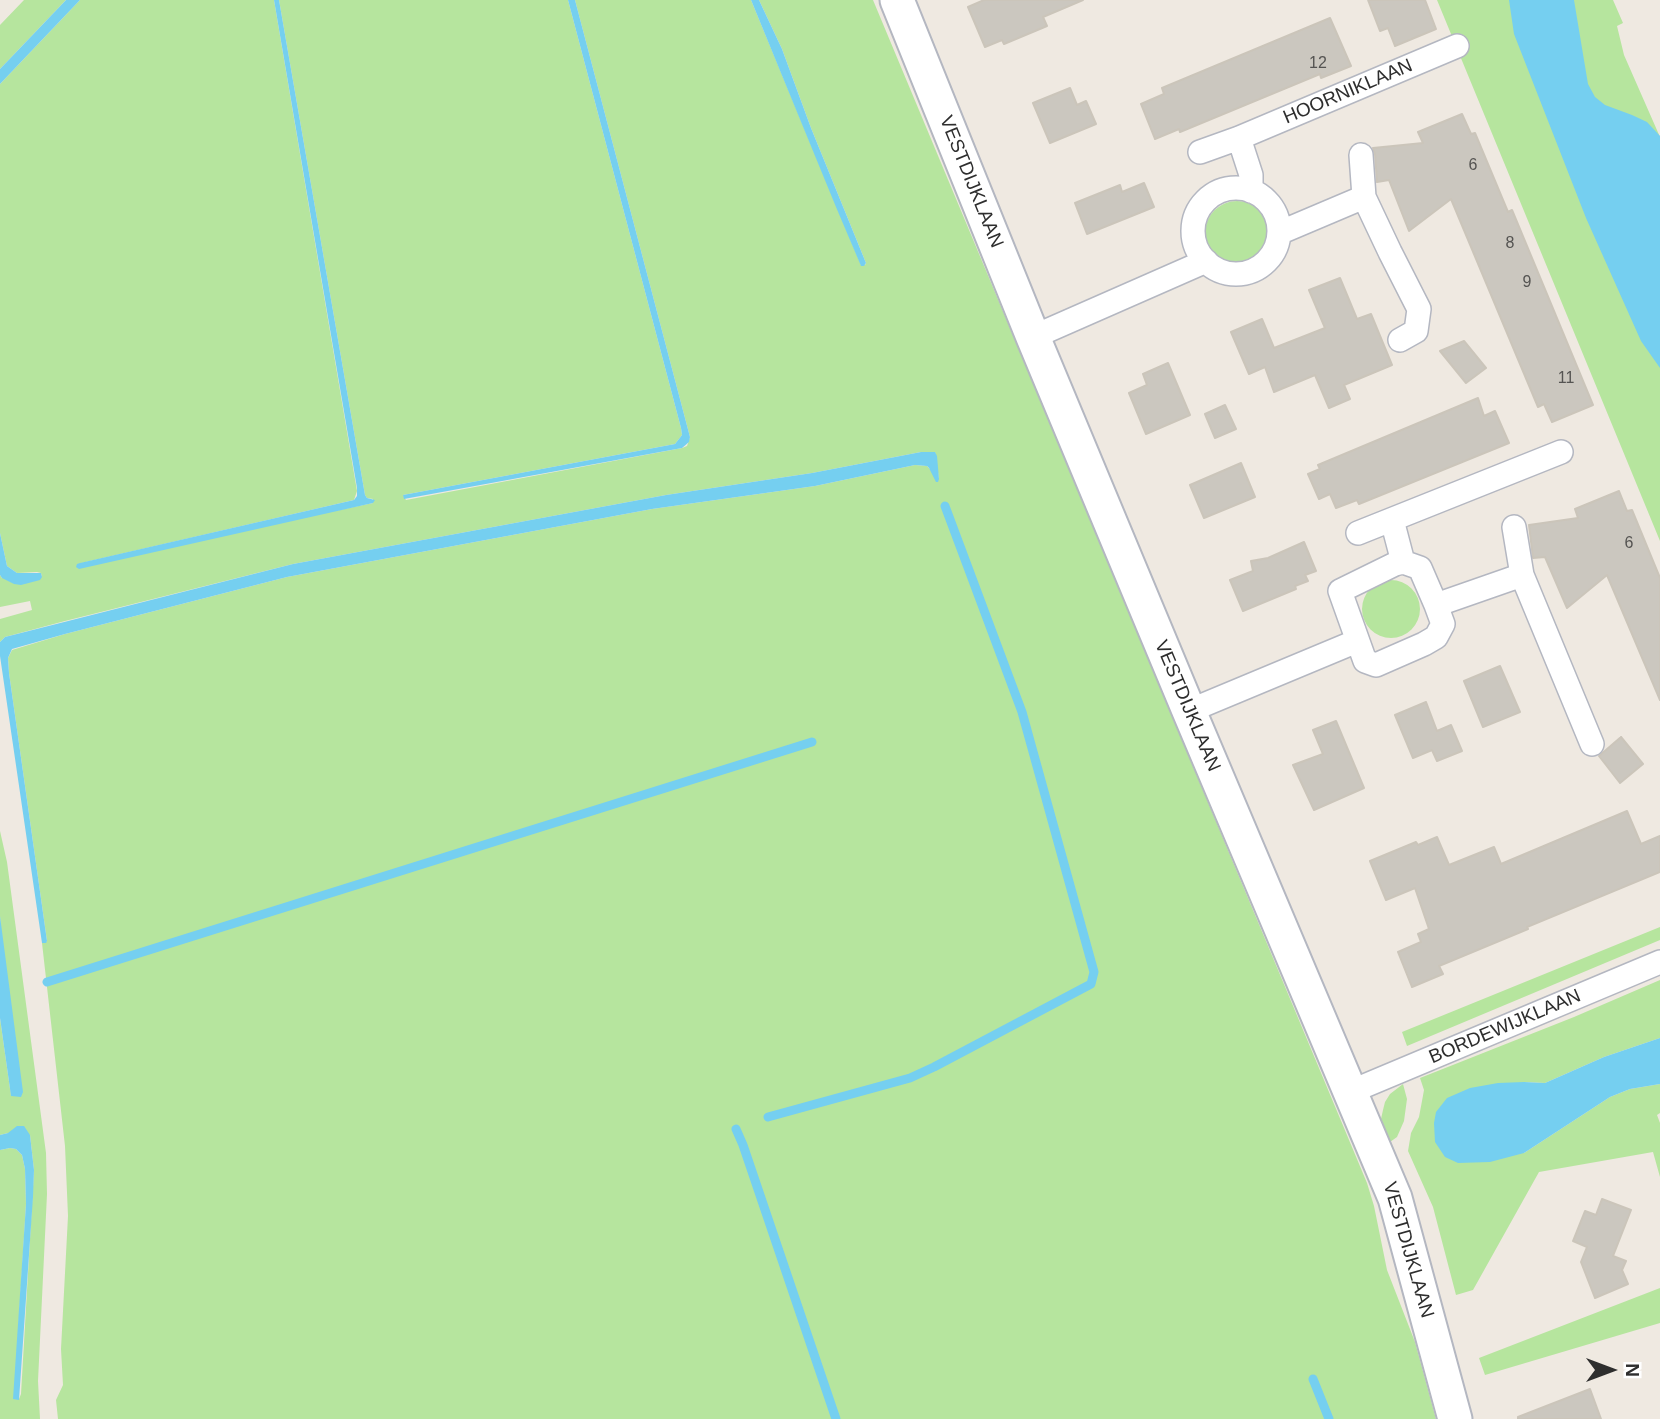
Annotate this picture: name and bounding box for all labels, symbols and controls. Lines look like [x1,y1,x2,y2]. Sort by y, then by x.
street label: HOORNIKLAAN [1280,54,1416,130]
house number: 12 [1309,54,1327,74]
street label: VESTDIJKLAAN [934,113,1008,251]
house number: 6 [1469,156,1477,176]
house number: 8 [1506,234,1514,254]
house number: 9 [1523,273,1531,293]
house number: 11 [1558,369,1574,389]
house number: 6 [1625,534,1633,554]
street label: VESTDIJKLAAN [1149,637,1225,775]
street label: BORDEWIJKLAAN [1426,985,1584,1069]
street label: VESTDIJKLAAN [1378,1179,1438,1321]
north arrow [1576,1335,1646,1405]
text: N [1622,1363,1643,1377]

